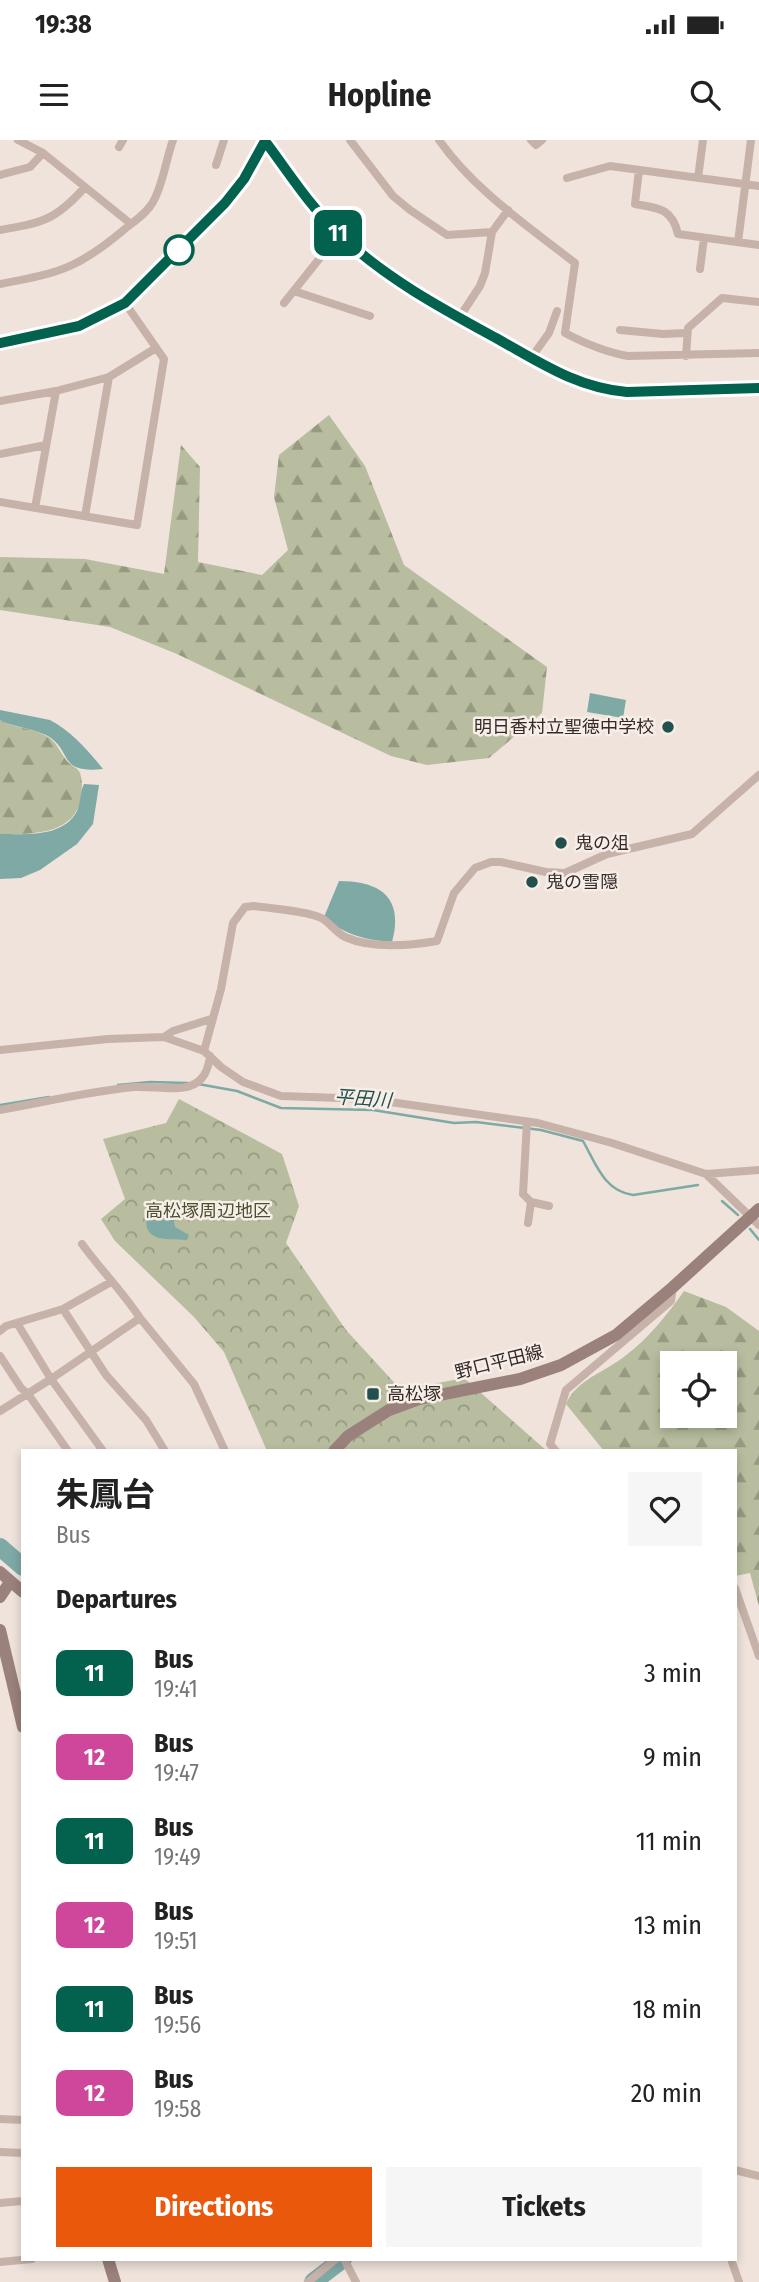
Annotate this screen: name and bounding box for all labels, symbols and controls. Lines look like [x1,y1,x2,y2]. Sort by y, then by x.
text: 19:38 [35,9,92,40]
icon: menu [35,76,73,114]
text: Hopline [328,76,431,114]
icon: search [686,76,724,114]
line badge: 11 [306,210,370,256]
text: 11 [328,219,348,247]
unlabelled marker [164,235,194,265]
place label: 明日香村立聖徳中学校 [474,716,654,738]
marker: 明日香村立聖徳中学校 [660,719,676,735]
place label: 鬼の俎 [575,832,629,854]
marker: 鬼の俎 [553,835,569,851]
place label: 鬼の雪隠 [546,871,618,893]
marker: 鬼の雪隠 [524,874,540,890]
water label: 平田川 [334,1085,394,1112]
park label: 高松塚周辺地区 [145,1200,271,1222]
street label: 野口平田線 [453,1340,545,1384]
map controls [660,1351,737,1428]
button: locate [660,1351,737,1428]
place label: 高松塚 [387,1383,441,1405]
marker: 高松塚 [365,1386,381,1402]
button: heart [628,1472,702,1546]
text: 朱鳳台 [56,1475,155,1515]
text: Bus [56,1521,90,1549]
text: Departures [56,1584,177,1615]
text: Bus [154,1644,193,1675]
text: 3 min [644,1658,702,1689]
text: 11 [85,1659,104,1687]
text: 19:41 [154,1675,198,1703]
text: Bus [154,1728,193,1759]
text: 9 min [643,1742,702,1773]
text: 12 [84,1743,105,1771]
text: 19:47 [154,1759,199,1787]
text: Bus [154,1812,193,1843]
text: 11 min [636,1826,702,1857]
text: 11 [85,1827,104,1855]
text: 19:49 [154,1843,201,1871]
text: Bus [154,1896,193,1927]
text: 13 min [634,1910,702,1941]
text: 12 [84,1911,105,1939]
text: 19:51 [154,1927,198,1955]
text: Bus [154,1980,193,2011]
text: 18 min [633,1994,702,2025]
text: 11 [85,1995,104,2023]
text: 19:56 [154,2011,201,2039]
text: Bus [154,2064,193,2095]
text: 20 min [631,2078,702,2109]
text: 12 [84,2079,105,2107]
text: 19:58 [154,2095,201,2123]
button: Directions [56,2167,372,2247]
button: Tickets [386,2167,702,2247]

